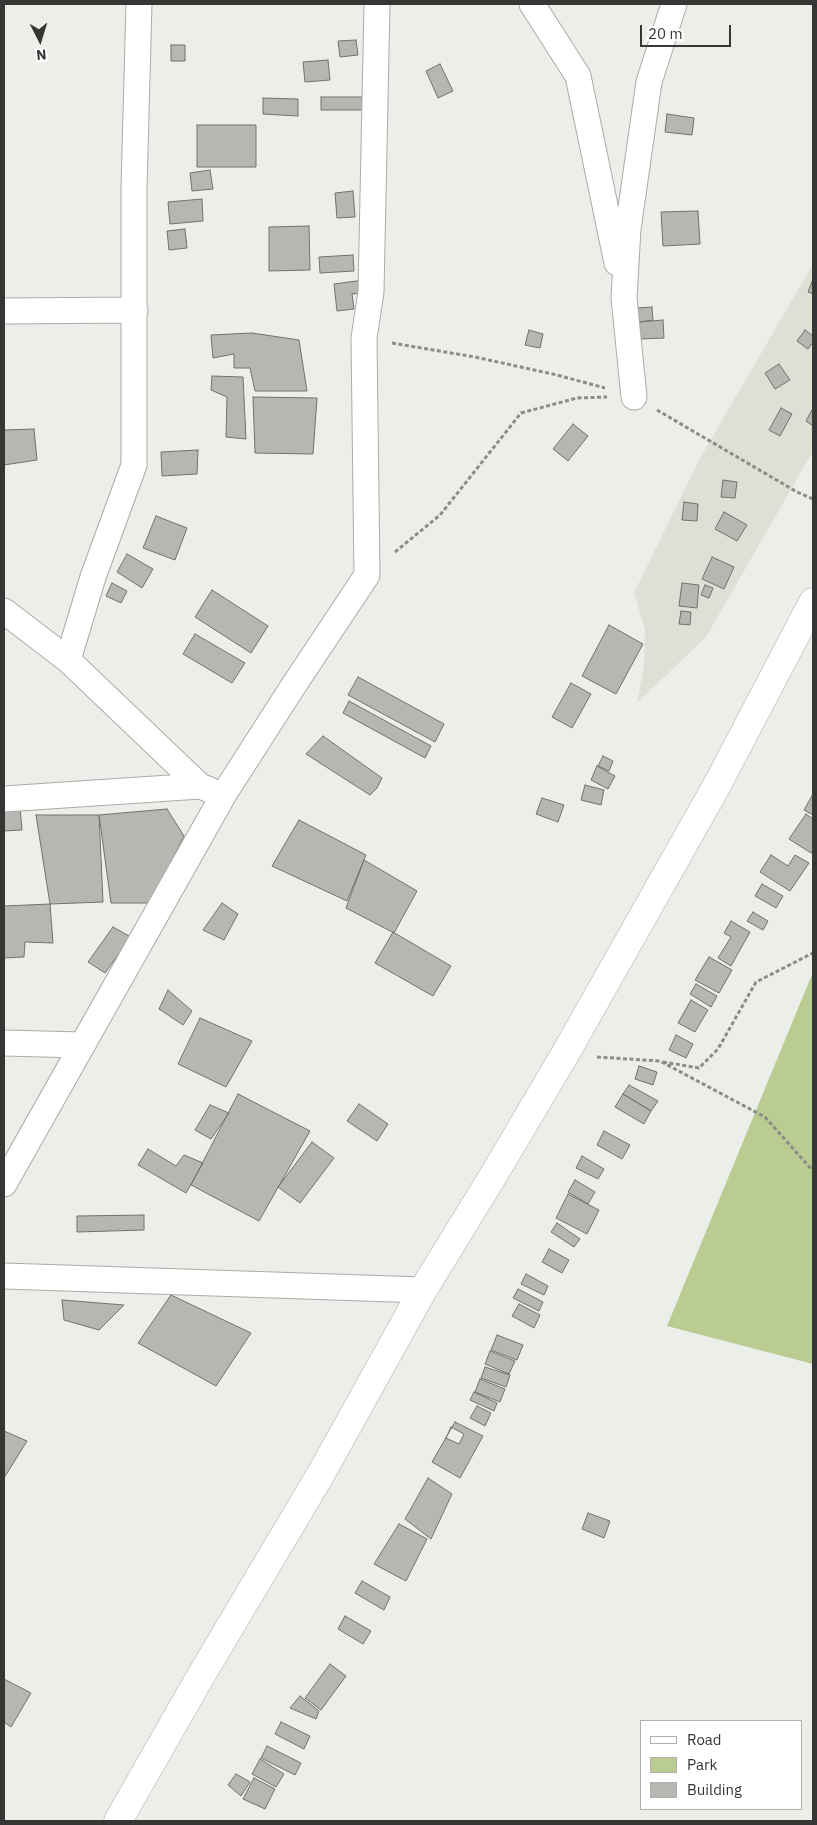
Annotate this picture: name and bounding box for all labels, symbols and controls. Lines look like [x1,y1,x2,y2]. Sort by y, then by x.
north arrow [15,15,65,65]
scale bar [642,15,733,47]
text: 20 m [648,24,683,43]
text: N [35,46,47,64]
legend [640,1720,802,1810]
text: Road [687,1730,722,1749]
text: Park [687,1755,717,1774]
text: Building [687,1780,742,1799]

